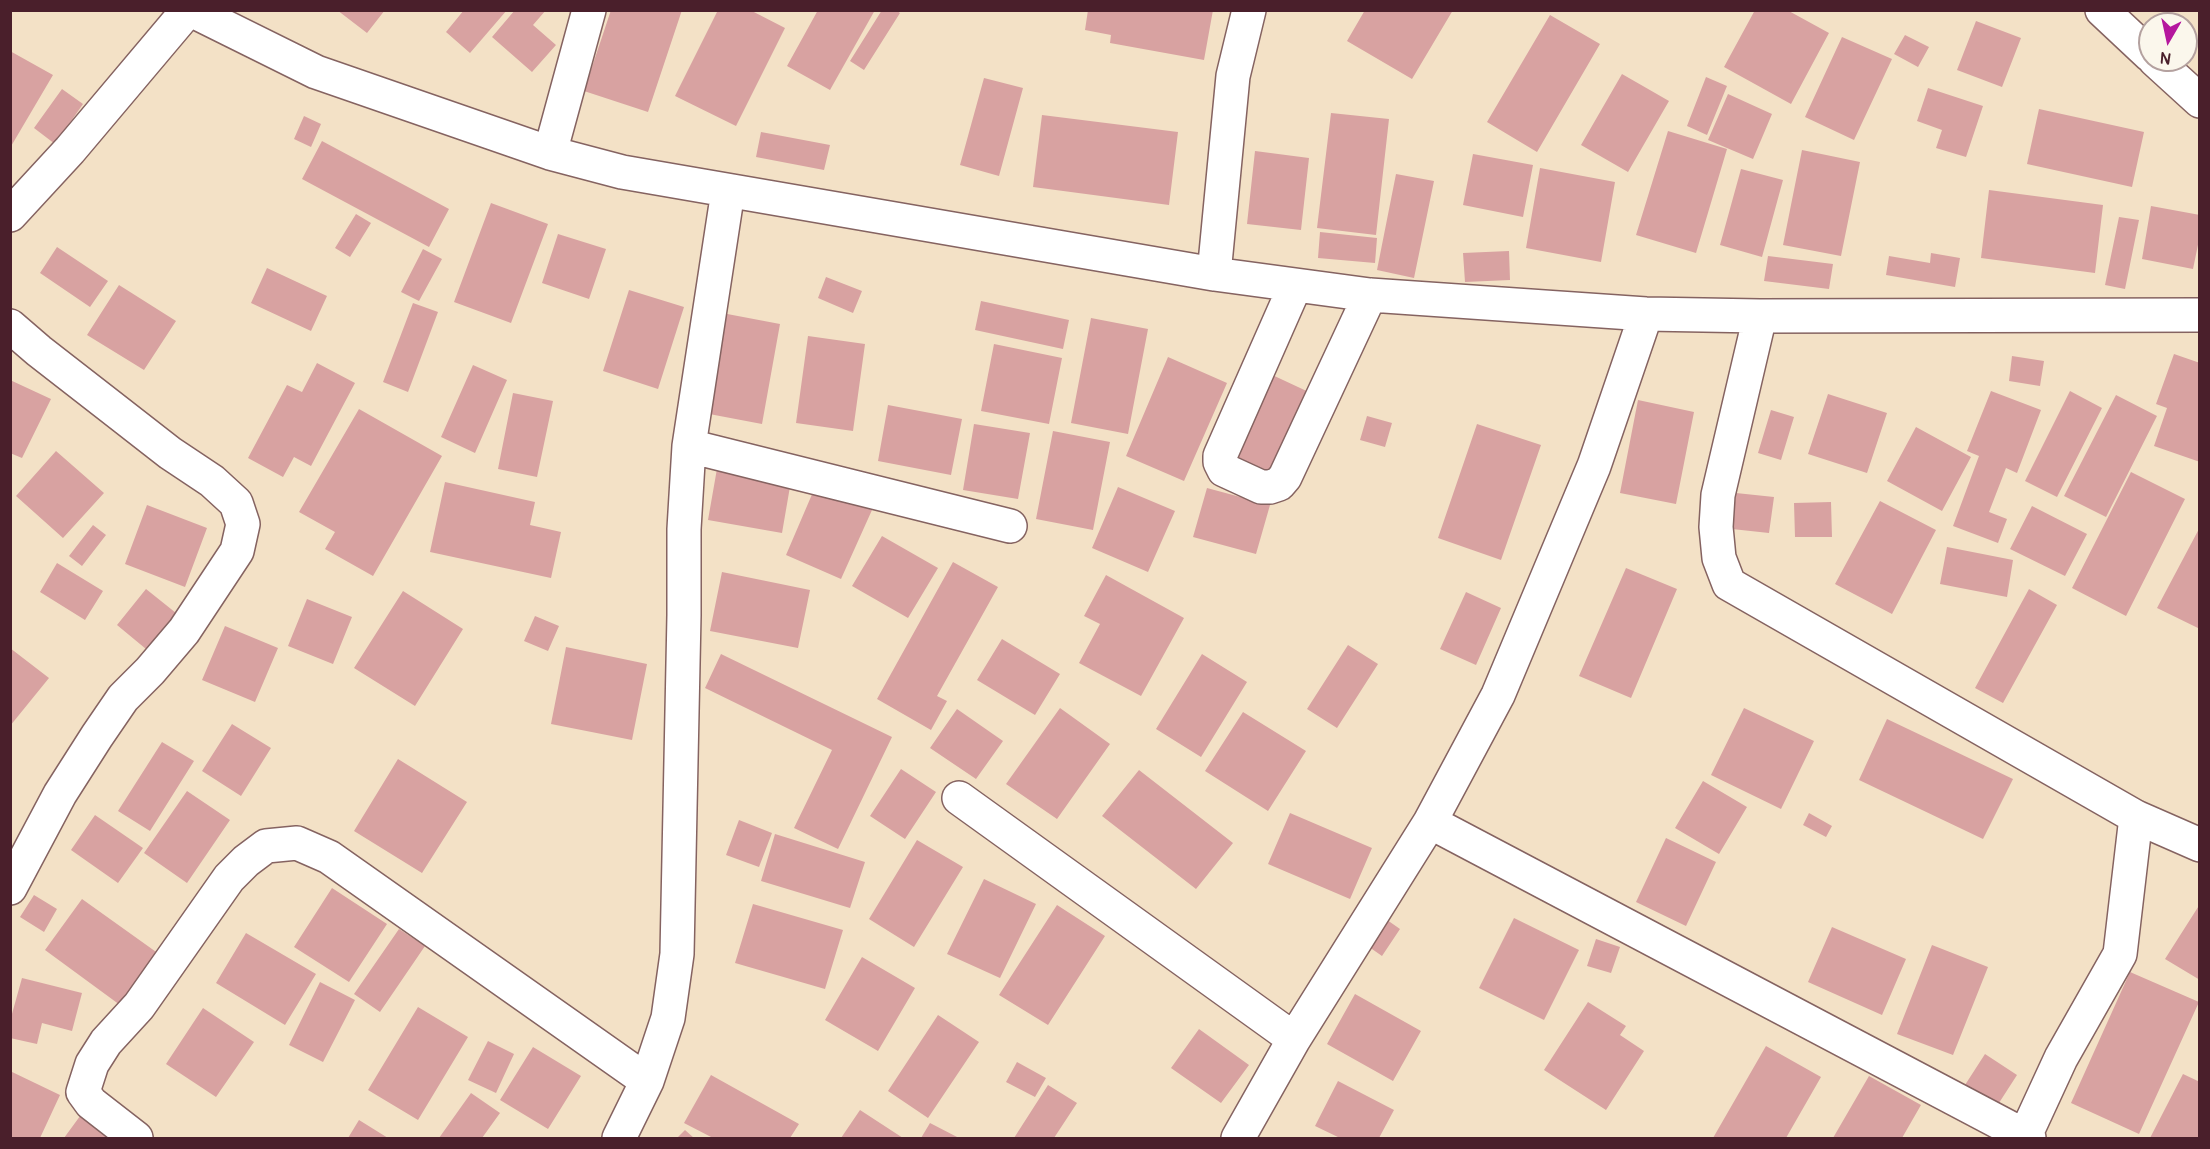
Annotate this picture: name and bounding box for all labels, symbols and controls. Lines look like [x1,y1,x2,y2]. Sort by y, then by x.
north arrow [2138,12,2198,72]
text: N [2159,47,2172,69]

